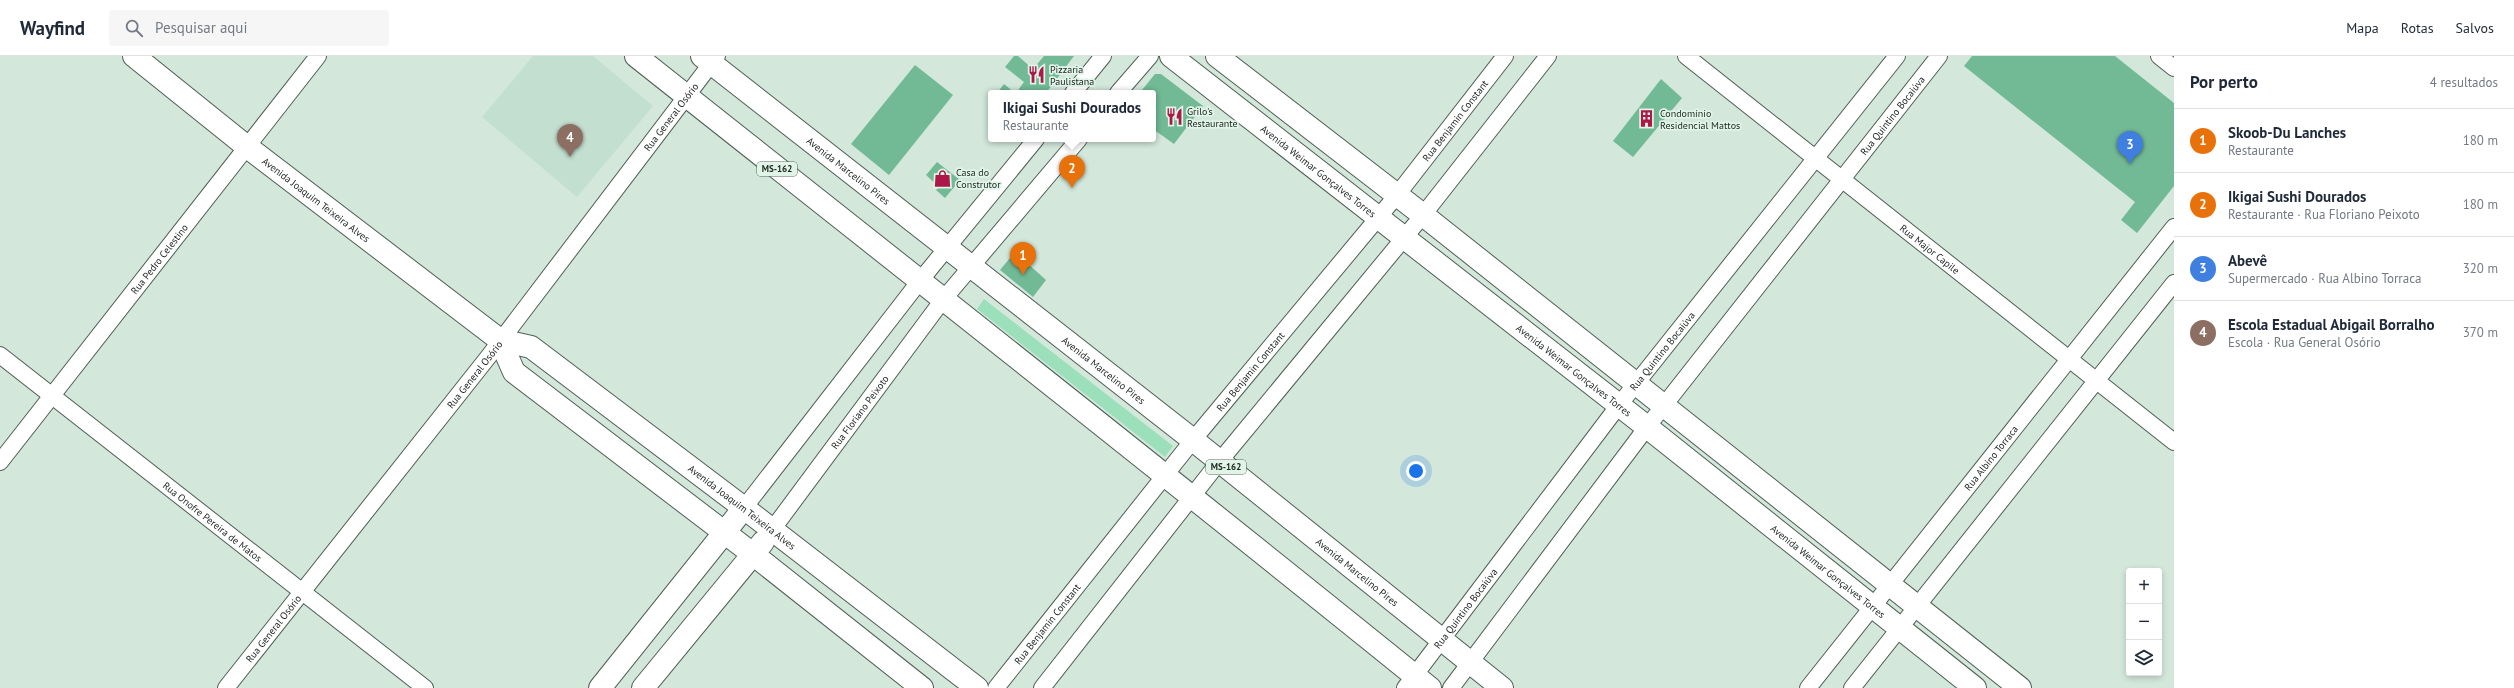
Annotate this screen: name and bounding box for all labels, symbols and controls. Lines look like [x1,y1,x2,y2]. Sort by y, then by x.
search box [109,10,389,46]
text: Wayfind [20,16,85,40]
icon: search [123,17,145,39]
text: Pesquisar aqui [155,18,247,37]
text: Mapa [2346,19,2379,37]
text: Rotas [2401,19,2434,37]
text: Salvos [2456,19,2494,37]
place label: Pizzaria Paulistana [1050,63,1094,88]
restaurant icon: Pizzaria Paulistana [1027,65,1047,85]
text: Por perto [2190,71,2258,93]
street label: Rua Quintino Bocaiúva [1857,73,1928,158]
text: 4 resultados [2430,74,2498,91]
street label: Rua Benjamin Constant [1420,77,1491,164]
street label: Rua General Osório [641,80,701,154]
popup [988,90,1156,142]
text: Ikigai Sushi Dourados [1003,98,1141,117]
place label: Grilo's Restaurante [1187,105,1238,130]
restaurant icon: Grilo's Restaurante [1164,107,1184,127]
place label: Condomínio Residencial Mattos [1660,107,1740,132]
building icon: Condomínio Residencial Mattos [1637,109,1657,129]
text: Restaurante [1003,117,1069,134]
street label: Avenida Weimar Gonçalves Torres [1258,122,1378,220]
text: Skoob-Du Lanches [2228,123,2346,142]
pin: 4 [557,124,583,157]
pin: 3 [2117,131,2143,164]
text: 1 [2199,132,2207,149]
text: 180 m [2463,132,2498,149]
street label: Avenida Marcelino Pires [804,134,893,208]
text: Restaurante [2228,142,2294,159]
street label: Avenida Joaquim Teixeira Alves [259,155,372,245]
pin: 2 [1059,155,1085,188]
road number: MS-162 [757,162,797,176]
place label: Casa do Construtor [956,166,1001,191]
shop icon: Casa do Construtor [933,168,953,188]
text: Ikigai Sushi Dourados [2228,187,2366,206]
text: 2 [2199,196,2207,213]
text: 180 m [2463,196,2498,213]
text: Restaurante · Rua Floriano Peixoto [2228,206,2420,223]
street label: Rua Pedro Celestino [128,221,191,297]
street label: Rua Major Capile [1897,222,1962,277]
pin: 1 [1010,242,1036,275]
text: Abevê [2228,251,2267,270]
text: 3 [2199,260,2207,277]
text: 320 m [2463,260,2498,277]
text: Supermercado · Rua Albino Torraca [2228,270,2422,287]
street label: Rua Quintino Bocaiúva [1627,309,1698,393]
text: Escola Estadual Abigail Borralho [2228,315,2435,334]
street label: Avenida Weimar Gonçalves Torres [1513,322,1634,420]
text: 4 [2199,324,2207,341]
text: 370 m [2463,324,2498,341]
street label: Rua Benjamin Constant [1214,329,1288,414]
street label: Avenida Marcelino Pires [1059,334,1148,407]
text: Escola · Rua General Osório [2228,334,2381,351]
street label: Rua General Osório [444,338,505,411]
street label: Rua Floriano Peixoto [828,373,892,452]
street label: Rua Albino Torraca [1961,423,2021,493]
road number: MS-162 [1206,460,1246,474]
your location [1406,461,1426,481]
street label: Avenida Joaquim Teixeira Alves [685,462,798,553]
street label: Rua Onofre Pereira de Matos [160,479,264,565]
street label: Avenida Weimar Gonçalves Torres [1768,522,1888,621]
street label: Avenida Marcelino Pires [1313,535,1401,609]
street label: Rua Quintino Bocaiúva [1431,566,1500,651]
map controls [2126,568,2162,676]
button: + [2126,568,2162,604]
street label: Rua Benjamin Constant [1011,581,1084,667]
street label: Rua General Osório [243,592,304,665]
button: − [2126,604,2162,640]
button: layers [2126,640,2162,676]

